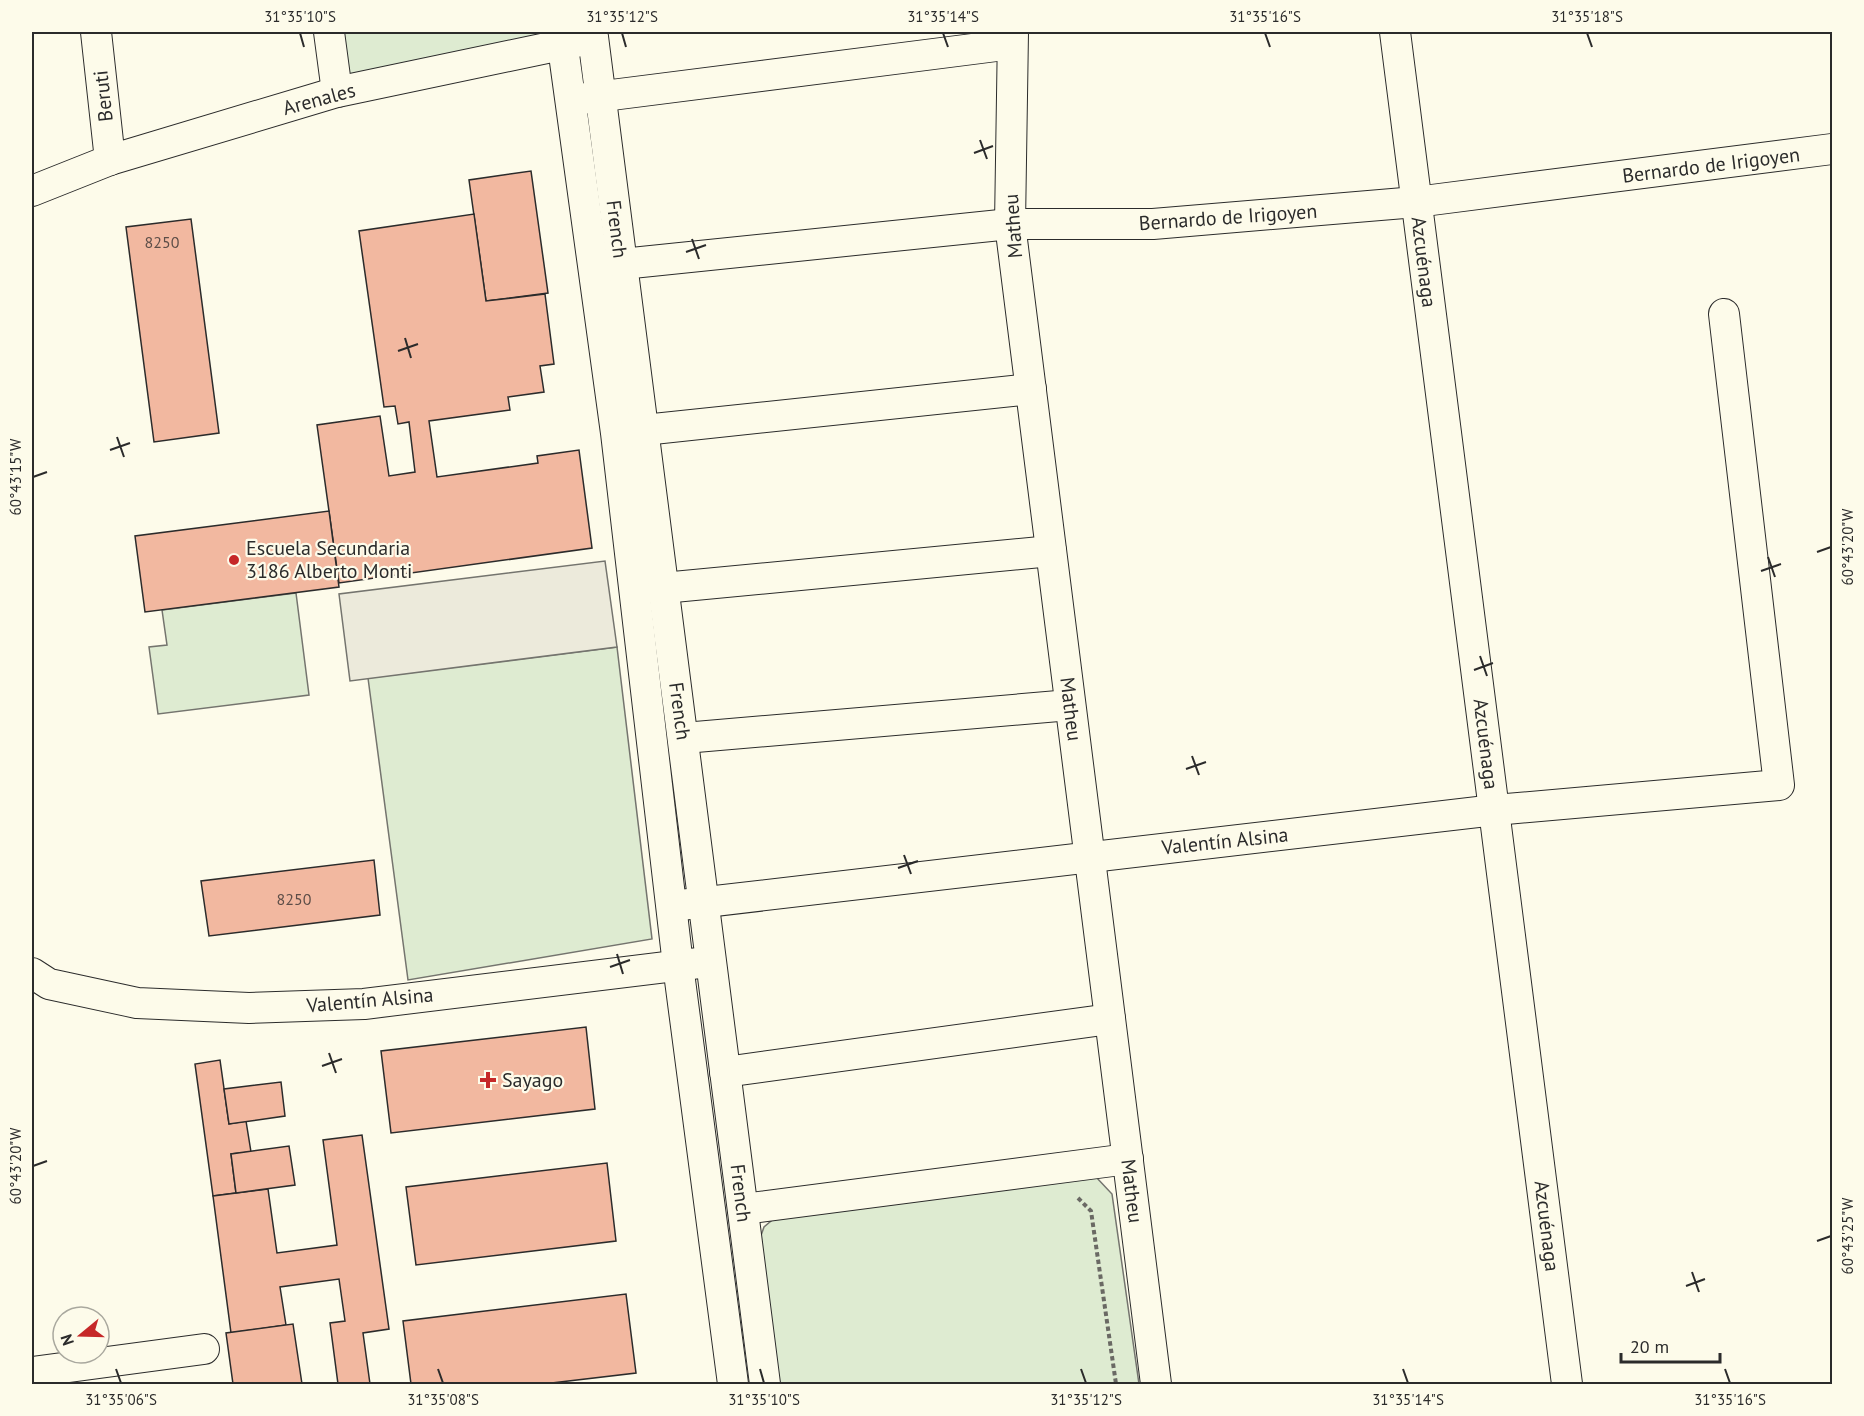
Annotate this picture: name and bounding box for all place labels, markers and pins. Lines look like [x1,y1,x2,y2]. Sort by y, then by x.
place label: Escuela Secundaria 3186 Alberto Monti [246,535,412,584]
marker: Escuela Secundaria 3186 Alberto Monti [227,553,241,567]
place label: Sayago [502,1067,563,1093]
marker: Sayago [479,1071,497,1089]

